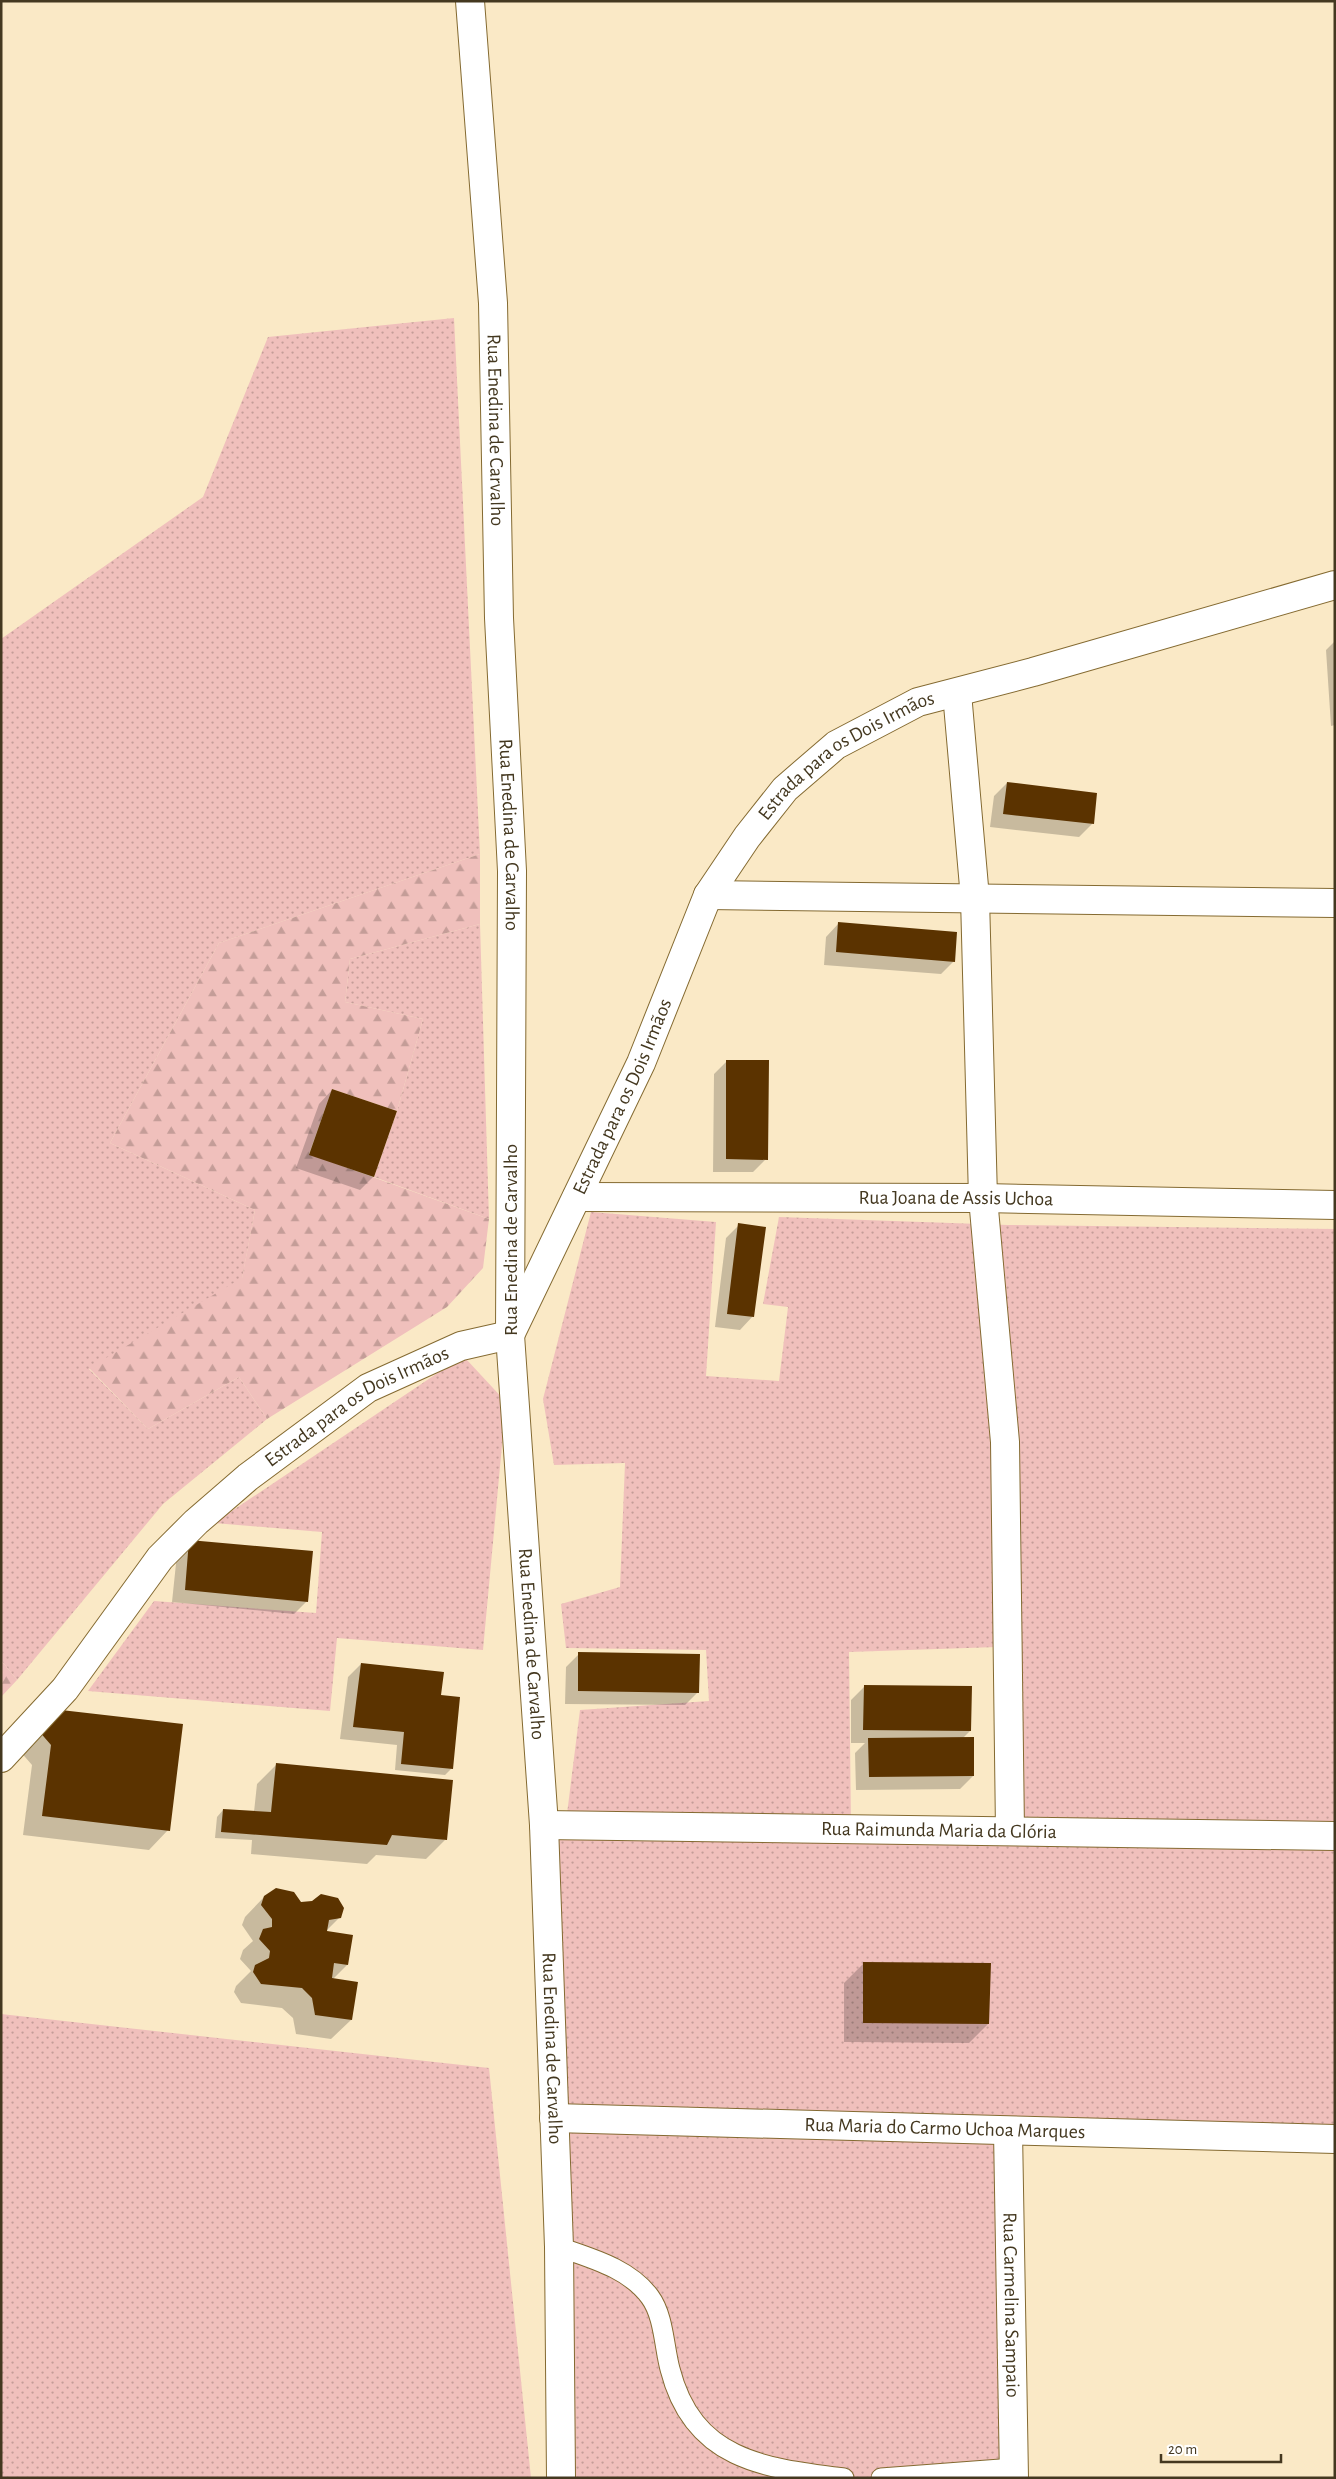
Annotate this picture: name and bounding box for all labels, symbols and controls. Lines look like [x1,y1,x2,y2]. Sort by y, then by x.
street label: Rua Enedina de Carvalho [484,334,507,526]
street label: Estrada para os Dois Irmãos [754,688,936,824]
street label: Rua Enedina de Carvalho [495,738,522,931]
street label: Estrada para os Dois Irmãos [569,996,676,1198]
street label: Rua Enedina de Carvalho [501,1144,521,1336]
street label: Rua Joana de Assis Uchoa [858,1188,1054,1209]
street label: Estrada para os Dois Irmãos [261,1343,452,1471]
street label: Rua Enedina de Carvalho [515,1547,548,1741]
street label: Rua Raimunda Maria da Glória [821,1819,1057,1842]
street label: Rua Enedina de Carvalho [539,1952,565,2145]
street label: Rua Maria do Carmo Uchoa Marques [804,2115,1086,2142]
street label: Rua Carmelina Sampaio [999,2212,1023,2398]
scale bar [1161,2432,1281,2464]
text: 20 m [1168,2442,1197,2457]

